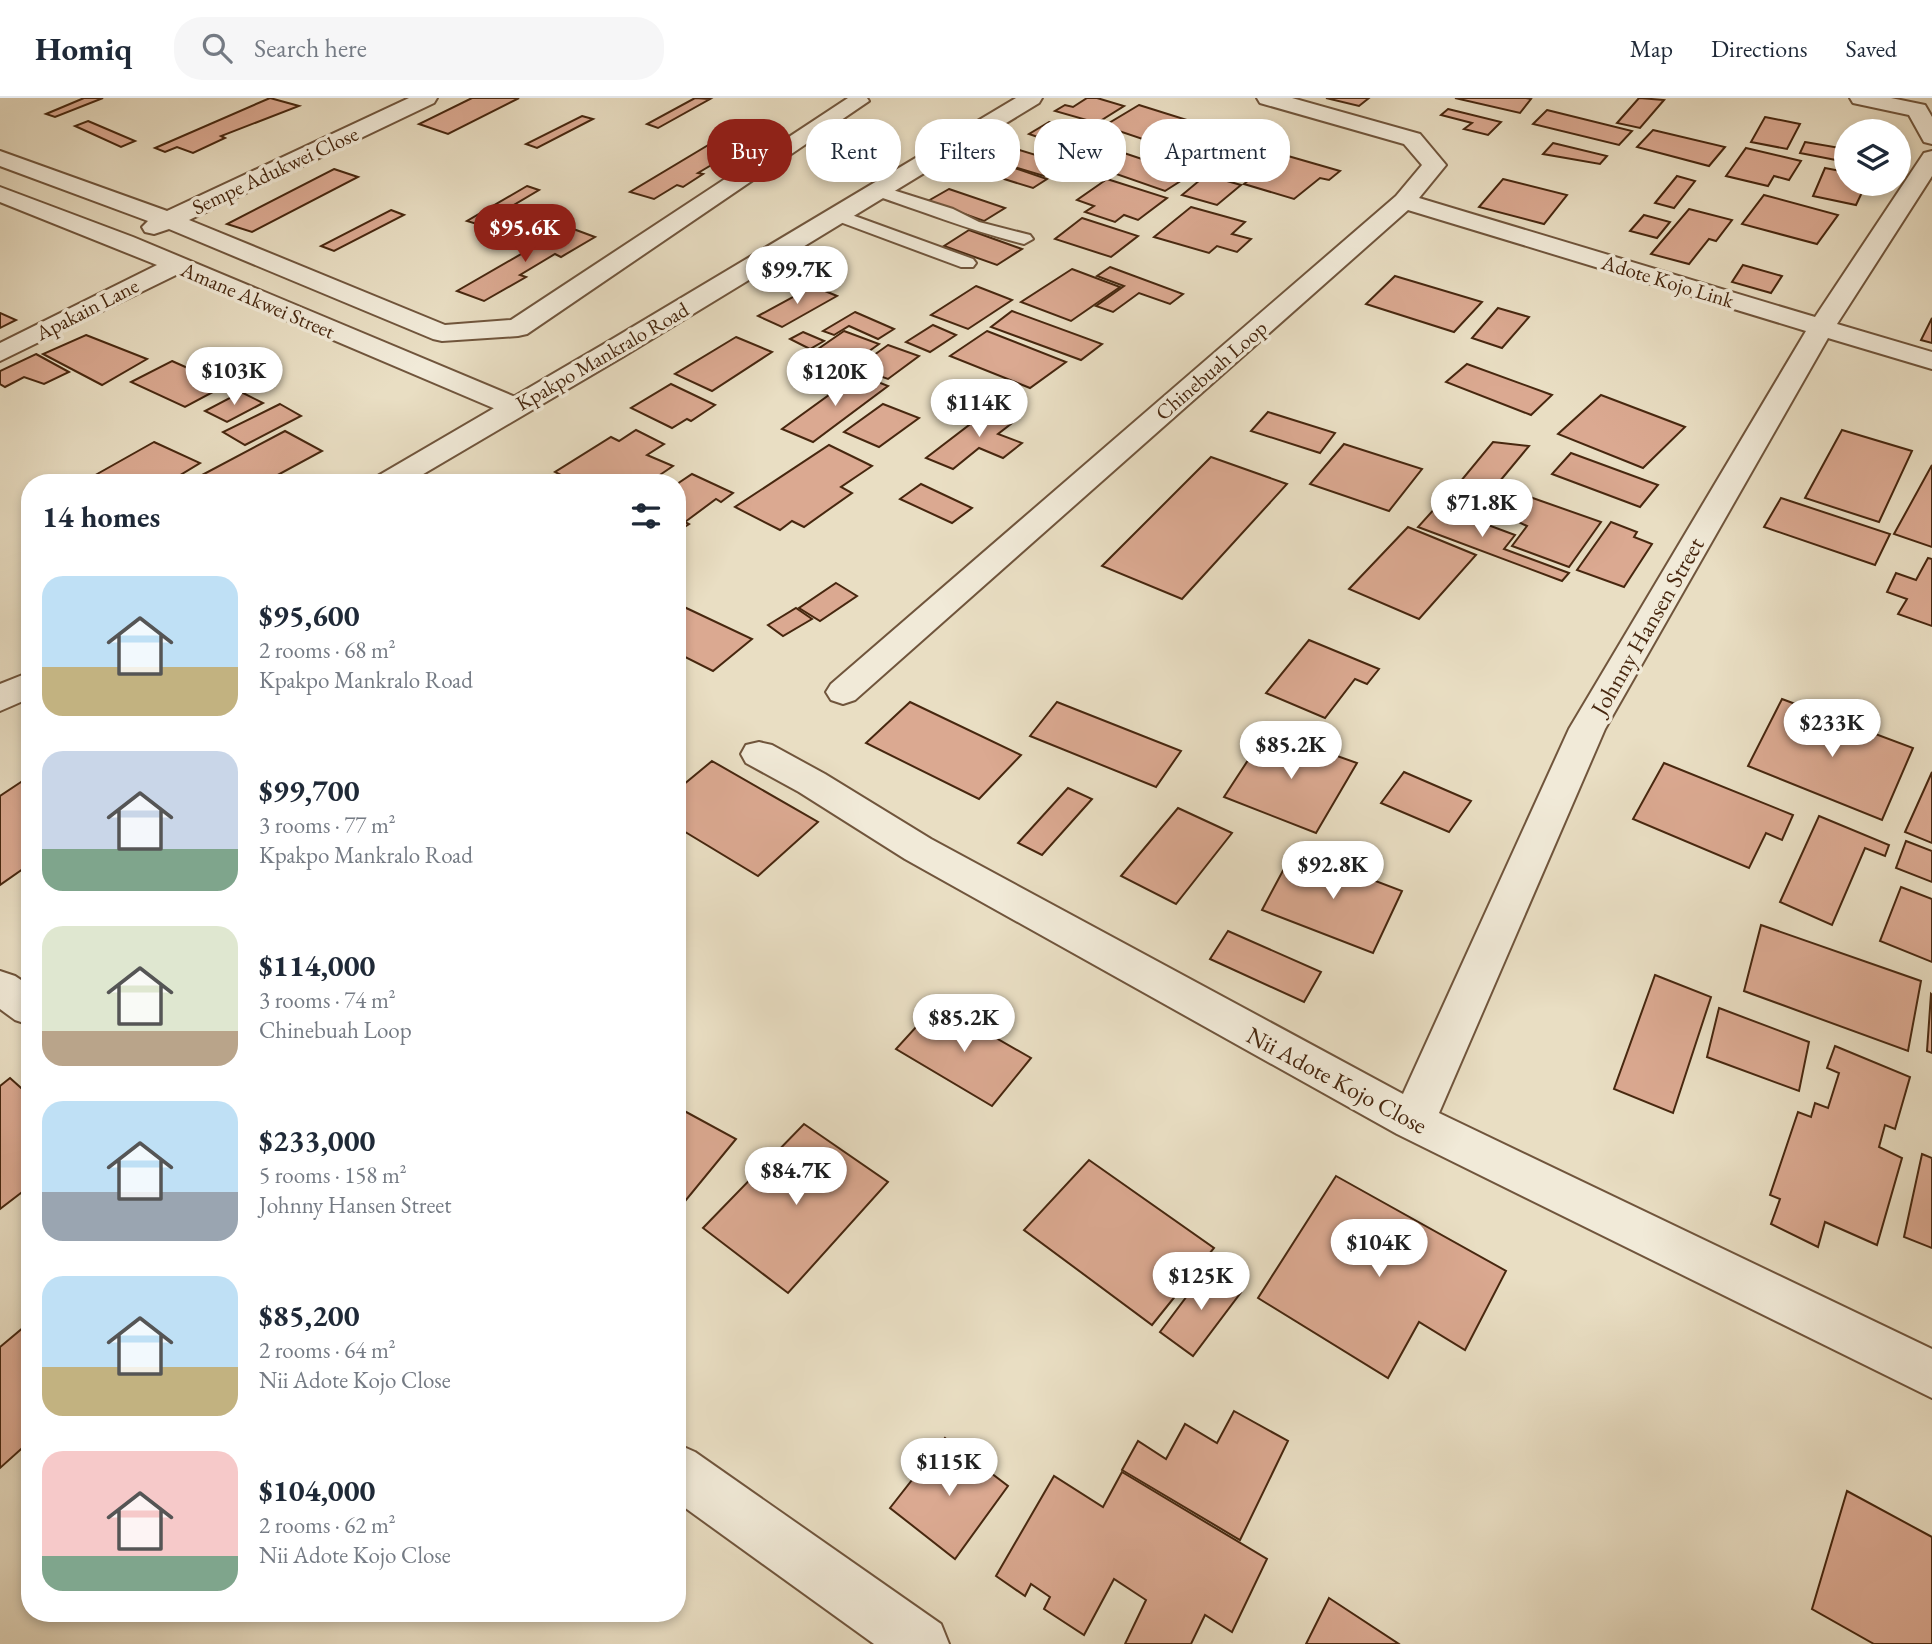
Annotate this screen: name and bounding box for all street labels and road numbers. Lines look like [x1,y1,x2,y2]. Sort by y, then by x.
street label: Sempe Adukwei Close [188,120,362,220]
street label: Adote Kojo Link [1598,248,1739,314]
street label: Amane Akwei Street [176,255,339,345]
street label: Apakain Lane [30,272,143,347]
street label: Kpakpo Mankralo Road [511,295,694,417]
street label: Chinebuah Loop [1150,314,1273,426]
street label: Johnny Hansen Street [1582,531,1711,722]
street label: Nii Adote Kojo Close [1241,1019,1433,1141]

